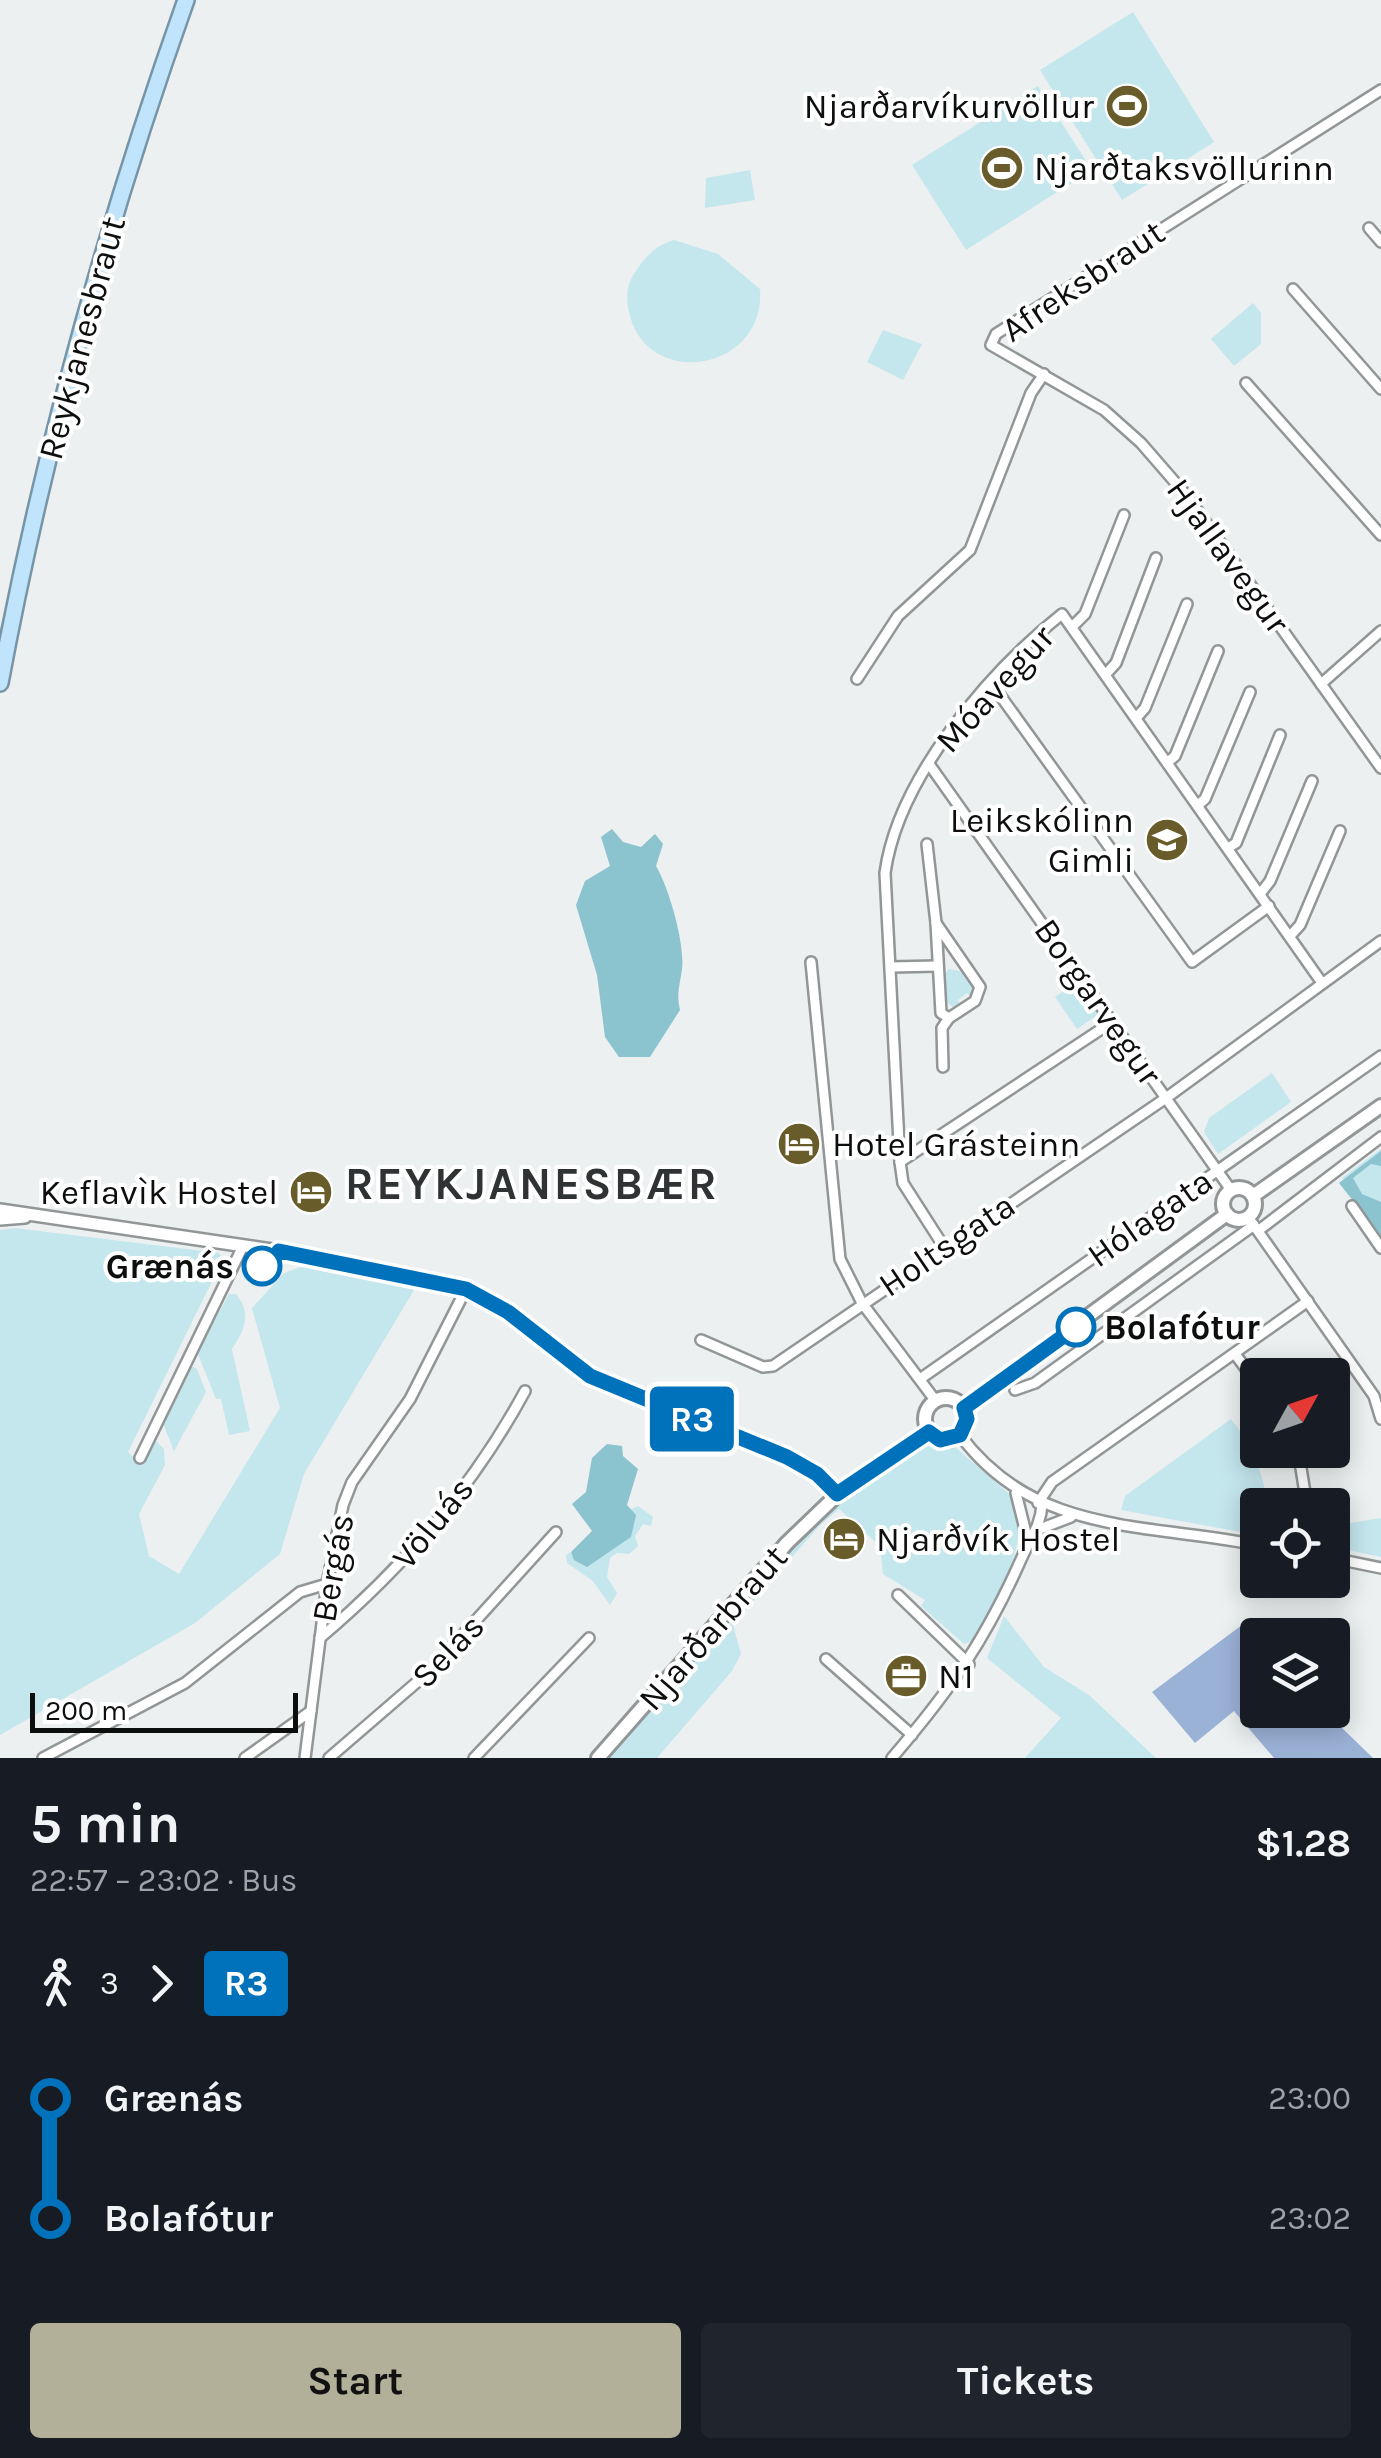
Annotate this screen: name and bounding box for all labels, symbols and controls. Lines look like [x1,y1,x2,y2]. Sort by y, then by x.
sports icon: Njarðarvíkurvöllur [1104,83,1150,129]
place label: Njarðarvíkurvöllur [804,86,1094,127]
sports icon: Njarðtaksvöllurinn [979,145,1025,191]
place label: Njarðtaksvöllurinn [1034,148,1334,189]
street label: Reykjanesbraut [30,212,134,464]
street label: Afreksbraut [994,212,1172,350]
street label: Hjallavegur [1158,470,1298,642]
street label: Móavegur [927,617,1063,761]
place label: Leikskólinn Gimli [950,800,1134,881]
school or university icon: Leikskólinn Gimli [1144,817,1190,863]
street label: Borgarvegur [1026,911,1171,1093]
hotel icon: Hotel Grásteinn [776,1121,822,1167]
place label: Hotel Grásteinn [832,1124,1080,1165]
district label: REYKJANESBÆR [345,1158,719,1210]
street label: Hólagata [1080,1160,1220,1276]
hotel icon: Keflavìk Hostel [288,1169,334,1215]
place label: Keflavìk Hostel [40,1172,278,1213]
street label: Holtsgata [871,1185,1023,1305]
place label: Grænás [106,1246,234,1287]
marker: Grænás [243,1247,281,1285]
place label: Bolafótur [1104,1307,1260,1348]
marker: Bolafótur [1057,1308,1095,1346]
north arrow [1240,1358,1350,1468]
map controls [1240,1358,1350,1728]
line badge: R3 [647,1386,737,1452]
text: R3 [670,1399,714,1440]
street label: Völuás [384,1469,482,1577]
button: locate [1240,1488,1350,1598]
street label: Bergás [303,1511,363,1625]
hotel icon: Njarðvík Hostel [821,1516,867,1562]
place label: Njarðvík Hostel [876,1519,1120,1560]
street label: Njarðarbraut [630,1537,796,1719]
street label: Selás [403,1606,493,1696]
button: layers [1240,1618,1350,1728]
office icon: N1 [883,1653,929,1699]
place label: N1 [938,1656,974,1697]
scale bar [30,1688,298,1732]
text: 200 m [45,1694,127,1727]
text: 5 min [30,1792,180,1856]
text: $1.28 [1256,1821,1351,1866]
text: 22:57 – 23:02 · Bus [30,1862,297,1899]
icon: walk [30,1956,85,2011]
icon: forward [134,1956,189,2011]
text: R3 [224,1963,268,2004]
text: 3 [100,1965,119,2002]
text: Grænás [104,2076,243,2121]
text: 23:00 [1268,2080,1351,2117]
text: Bolafótur [104,2196,273,2241]
text: 23:02 [1269,2200,1351,2237]
button: Start [30,2323,681,2438]
button: Tickets [701,2323,1351,2438]

